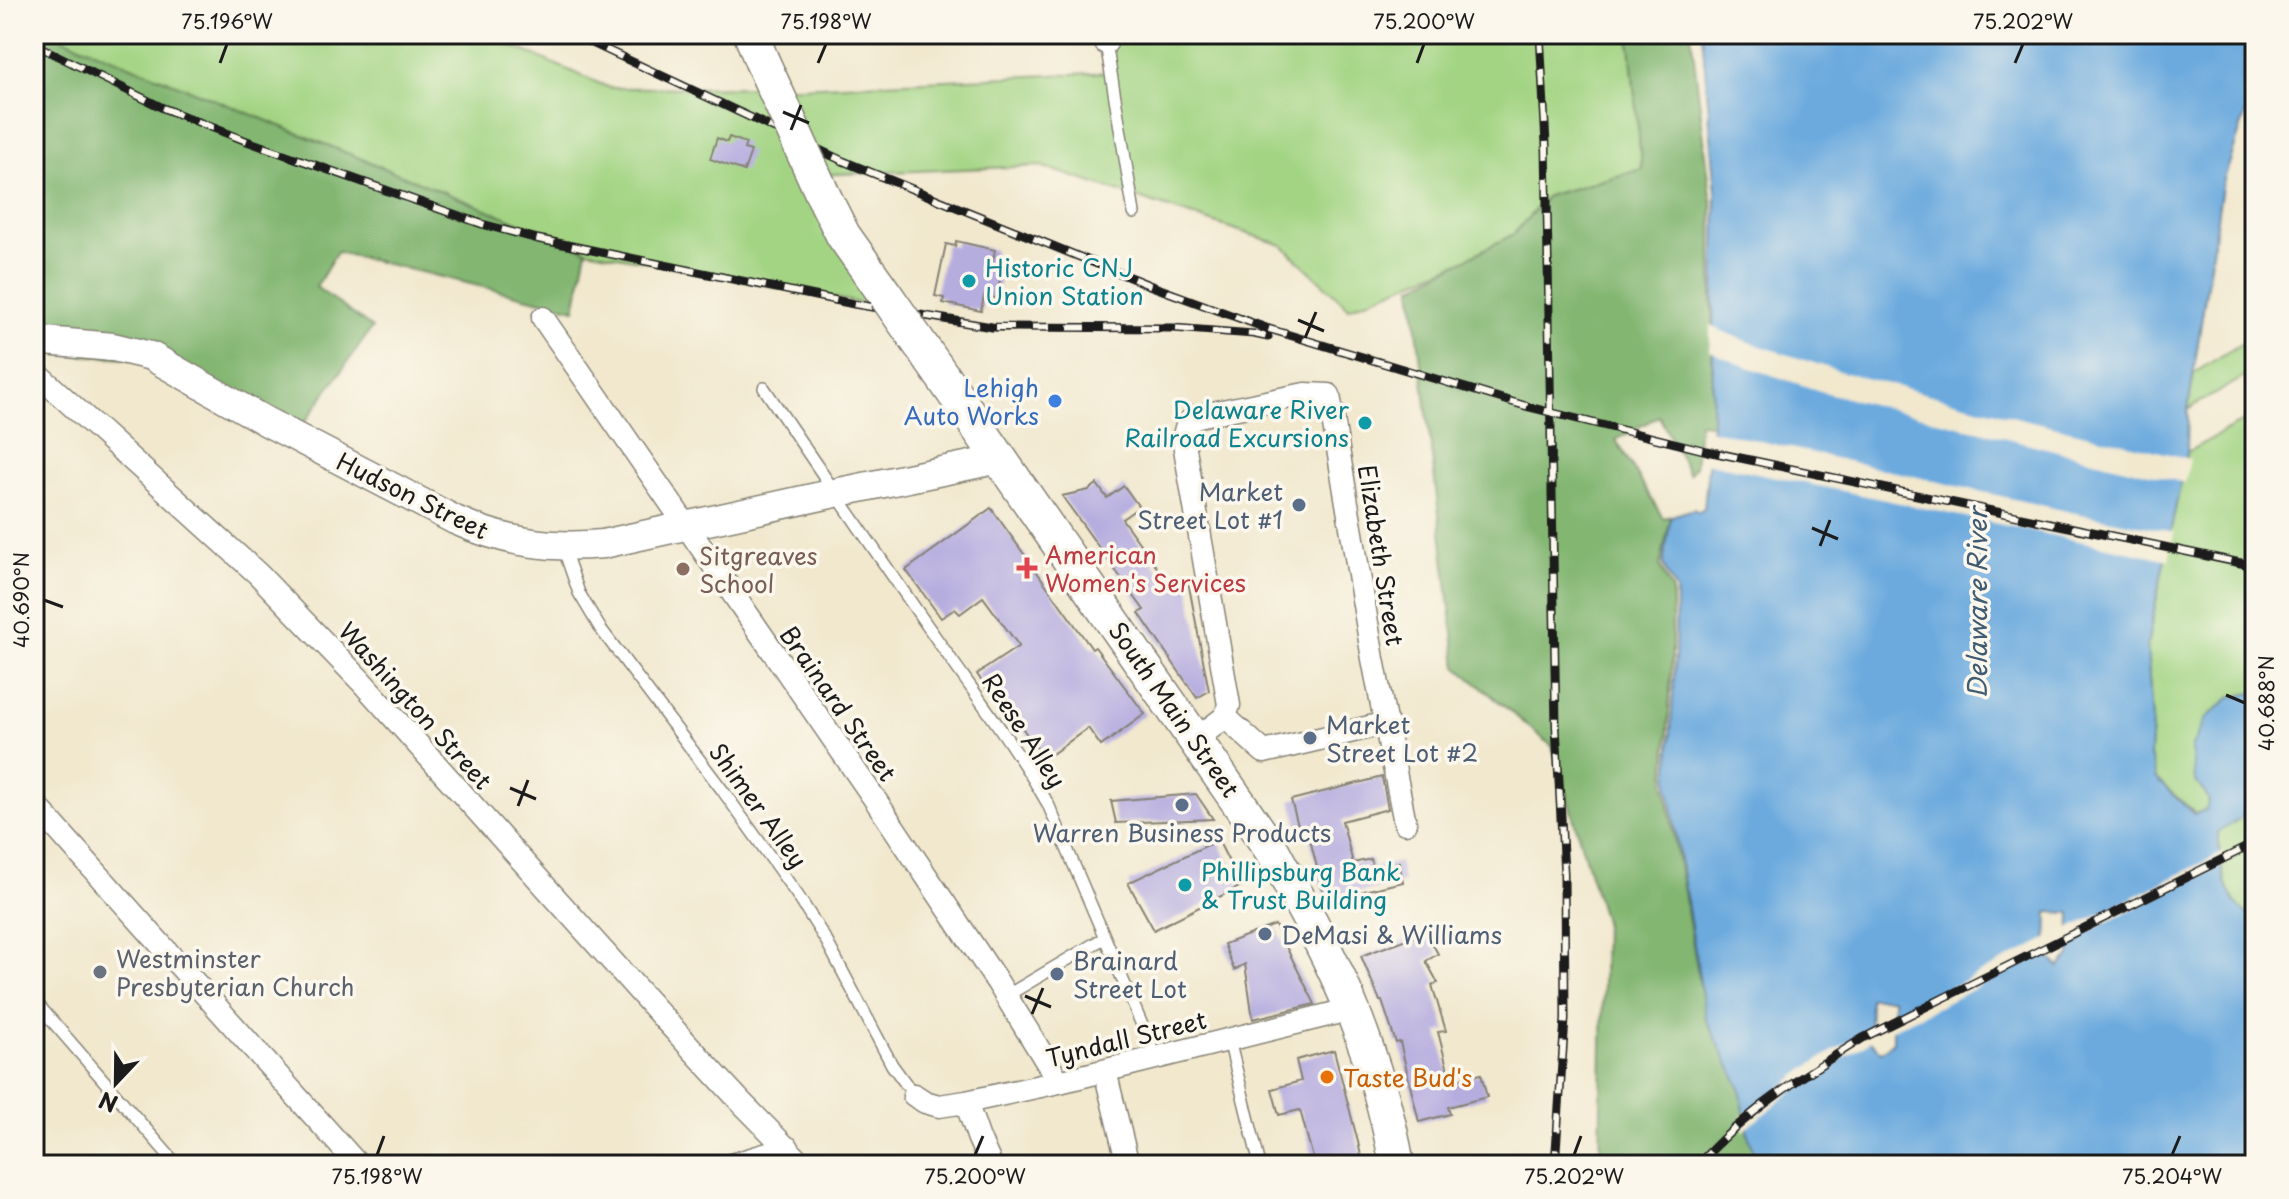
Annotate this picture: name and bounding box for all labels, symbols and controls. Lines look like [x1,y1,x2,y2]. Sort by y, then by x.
text: 75.196°W [181,6,273,36]
text: 75.198°W [781,6,872,36]
text: 75.200°W [1373,6,1475,36]
text: 75.202°W [1973,6,2074,36]
place label: Historic CNJ Union Station [985,249,1144,313]
marker: Historic CNJ Union Station [960,272,978,290]
place label: Lehigh Auto Works [904,369,1039,433]
place label: Delaware River Railroad Excursions [1124,391,1350,455]
marker: Lehigh Auto Works [1046,392,1064,410]
marker: Delaware River Railroad Excursions [1356,414,1374,432]
street label: Hudson Street [331,443,495,547]
street label: Elizabeth Street [1350,462,1414,648]
place label: Market Street Lot #1 [1137,473,1283,537]
marker: Market Street Lot #1 [1290,496,1308,514]
water label: Delaware River [1957,504,1996,698]
place label: American Women's Services [1045,536,1246,600]
place label: Sitgreaves School [699,537,818,601]
text: 40.690°N [6,552,36,648]
marker: American Women's Services [1016,557,1038,579]
marker: Sitgreaves School [674,560,692,578]
street label: Washington Street [331,613,501,797]
street label: South Main Street [1101,614,1249,804]
street label: Brainard Street [772,618,906,788]
text: 40.688°N [2251,655,2281,751]
street label: Reese Alley [974,665,1076,795]
place label: Market Street Lot #2 [1326,706,1478,770]
marker: Market Street Lot #2 [1301,729,1319,747]
street label: Shimer Alley [701,735,817,875]
marker: Warren Business Products [1173,796,1191,814]
place label: Warren Business Products [1033,814,1331,850]
place label: Phillipsburg Bank & Trust Building [1201,853,1401,917]
marker: Phillipsburg Bank & Trust Building [1176,876,1194,894]
place label: DeMasi & Williams [1281,916,1502,952]
marker: DeMasi & Williams [1256,925,1274,943]
place label: Westminster Presbyterian Church [116,940,354,1004]
place label: Brainard Street Lot [1073,942,1187,1006]
marker: Westminster Presbyterian Church [91,963,109,981]
marker: Brainard Street Lot [1048,965,1066,983]
street label: Tyndall Street [1042,1001,1210,1075]
north arrow [76,1043,156,1123]
place label: Taste Bud's [1343,1059,1472,1095]
marker: Taste Bud's [1318,1068,1336,1086]
text: N [94,1084,122,1121]
text: 75.198°W [332,1161,423,1191]
text: 75.200°W [924,1161,1026,1191]
text: 75.202°W [1524,1161,1625,1191]
text: 75.204°W [2122,1161,2222,1191]

